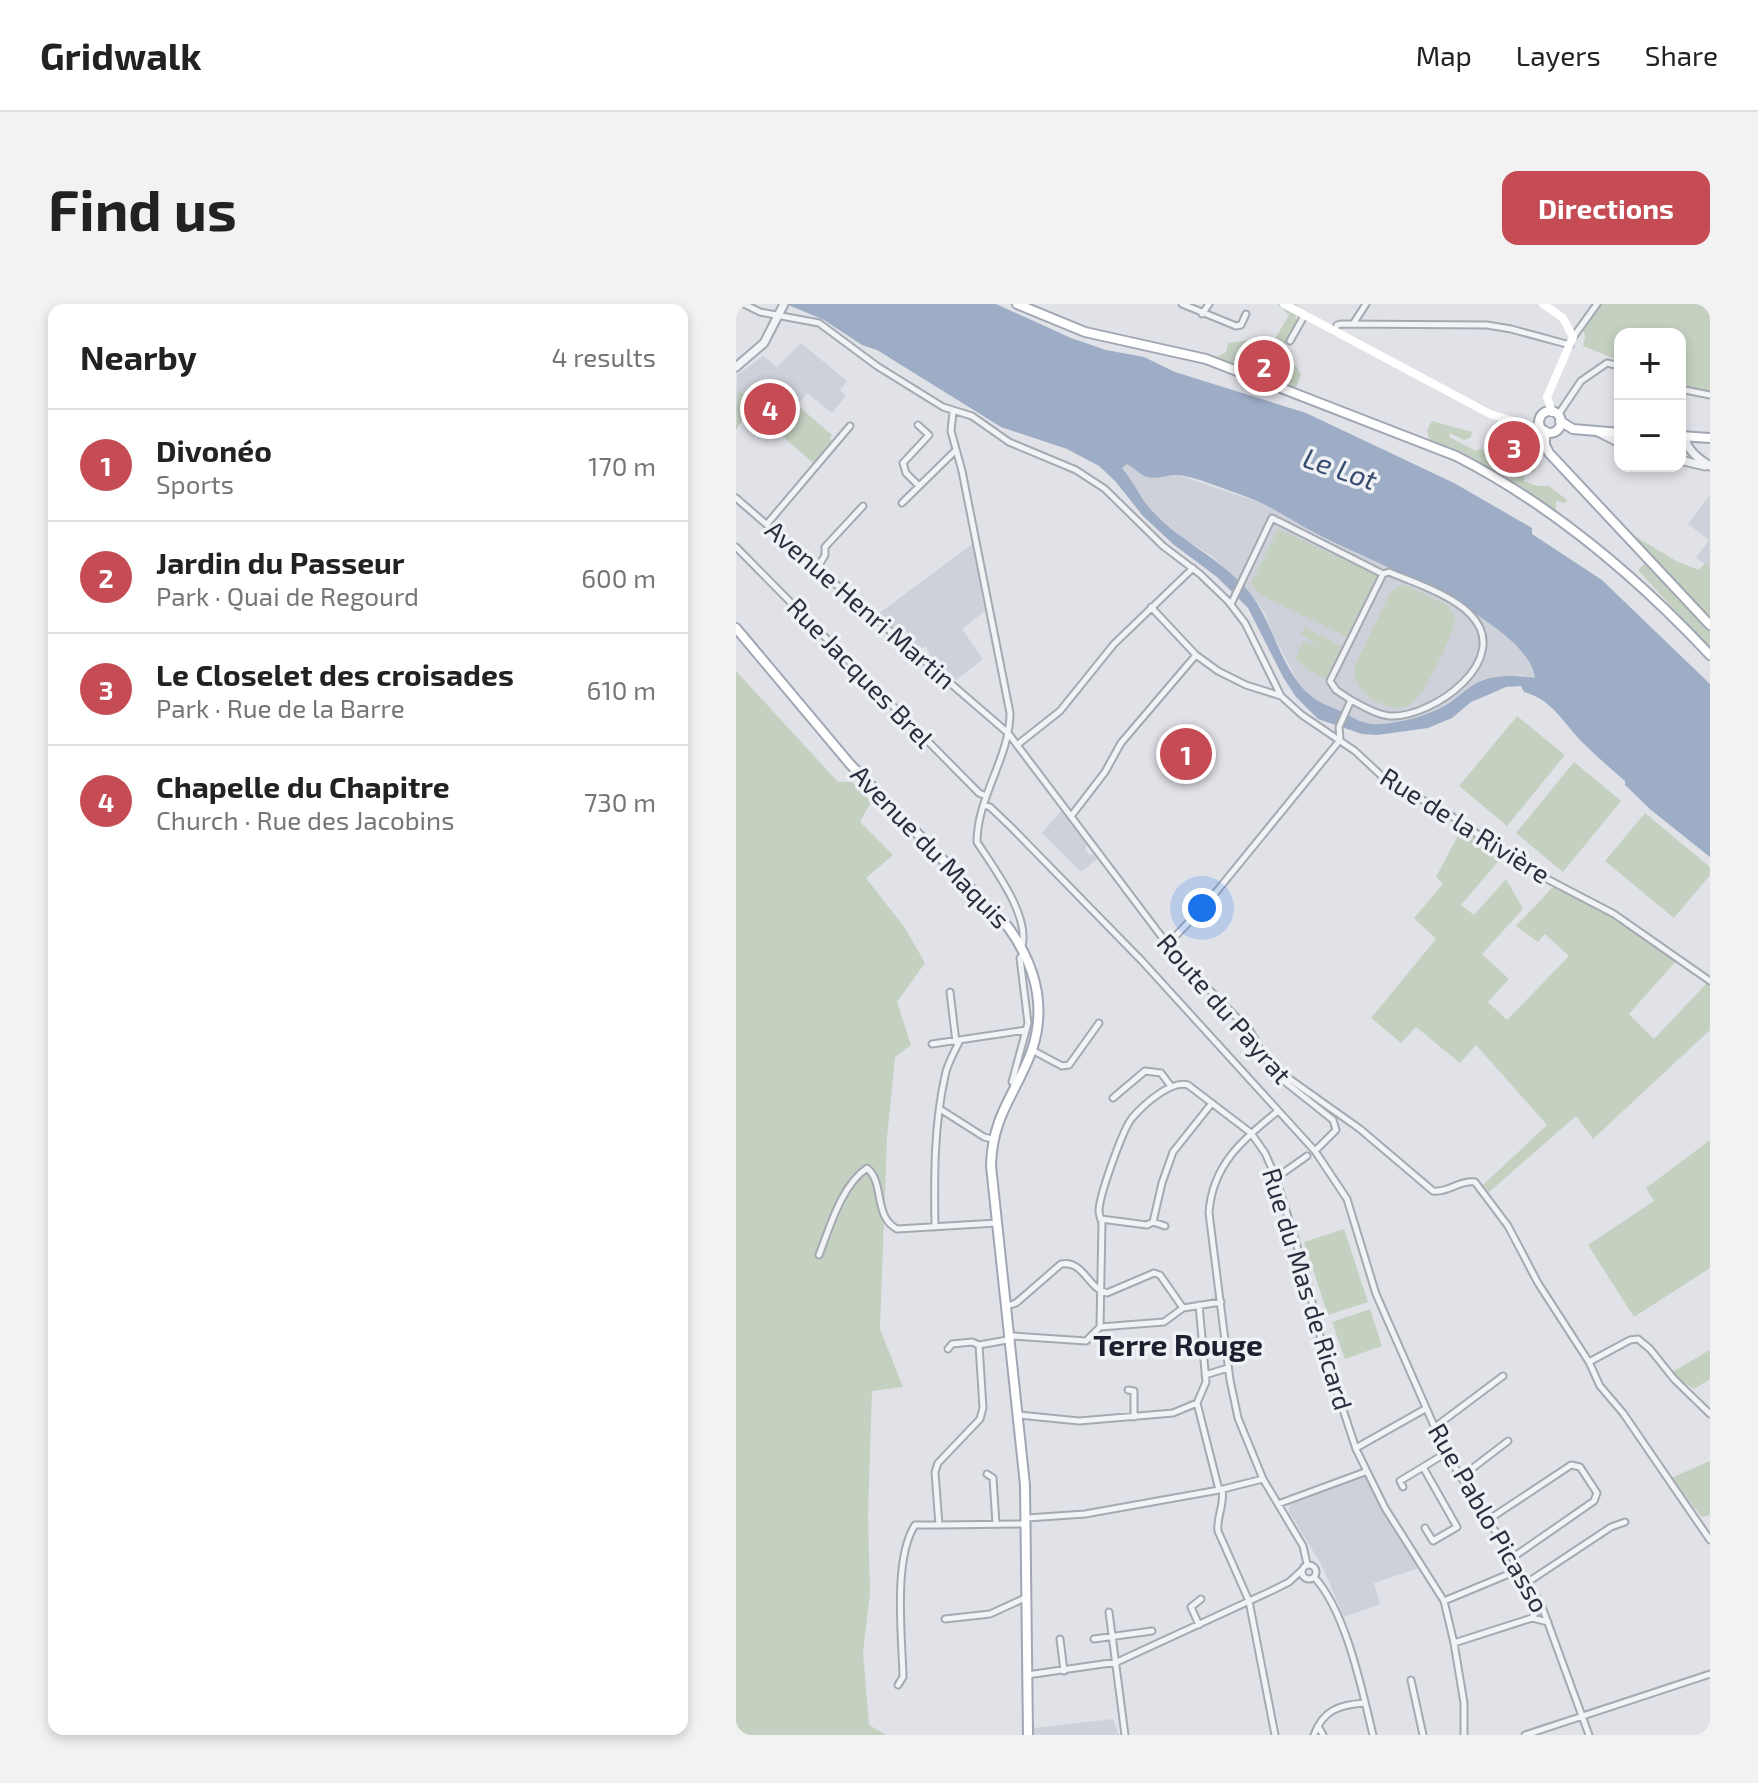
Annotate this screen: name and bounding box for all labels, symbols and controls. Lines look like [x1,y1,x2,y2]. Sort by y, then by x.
text: Gridwalk [40,32,202,78]
text: Map [1416,38,1472,72]
text: Layers [1516,38,1601,72]
text: Share [1645,38,1718,72]
button: Directions [1502,171,1710,245]
text: Find us [48,175,237,242]
map controls [1614,328,1686,472]
button: + [1614,328,1686,400]
text: Nearby [80,336,197,377]
pin: 2 [1238,336,1290,396]
text: 4 results [551,341,656,372]
pin: 4 [744,379,796,439]
button: − [1614,400,1686,472]
pin: 3 [1488,417,1540,477]
text: Divonéo [156,432,272,468]
water label: Le Lot [1299,440,1382,497]
text: 1 [100,450,112,481]
text: 170 m [588,450,656,481]
text: Sports [156,468,234,499]
street label: Avenue Henri Martin [760,513,962,695]
text: Jardin du Passeur [156,544,405,580]
text: 2 [98,562,114,593]
text: 600 m [581,562,656,593]
text: Park · Quai de Regourd [156,580,419,611]
street label: Rue Jacques Brel [782,591,941,754]
text: Le Closelet des croisades [156,656,514,692]
text: 3 [99,674,113,705]
text: 610 m [587,674,656,705]
text: Park · Rue de la Barre [156,692,405,723]
pin: 1 [1160,724,1212,784]
street label: Avenue du Maquis [845,758,1017,934]
street label: Rue de la Rivière [1375,760,1556,889]
text: Chapelle du Chapitre [156,768,450,804]
text: 4 [98,786,114,817]
text: 730 m [584,786,656,817]
text: Church · Rue des Jacobins [156,804,454,835]
your location [1182,888,1222,928]
street label: Route du Payrat [1152,927,1299,1089]
street label: Rue du Mas de Ricard [1257,1164,1360,1413]
district label: Terre Rouge [1093,1326,1263,1362]
street label: Rue Pablo Picasso [1423,1417,1556,1617]

